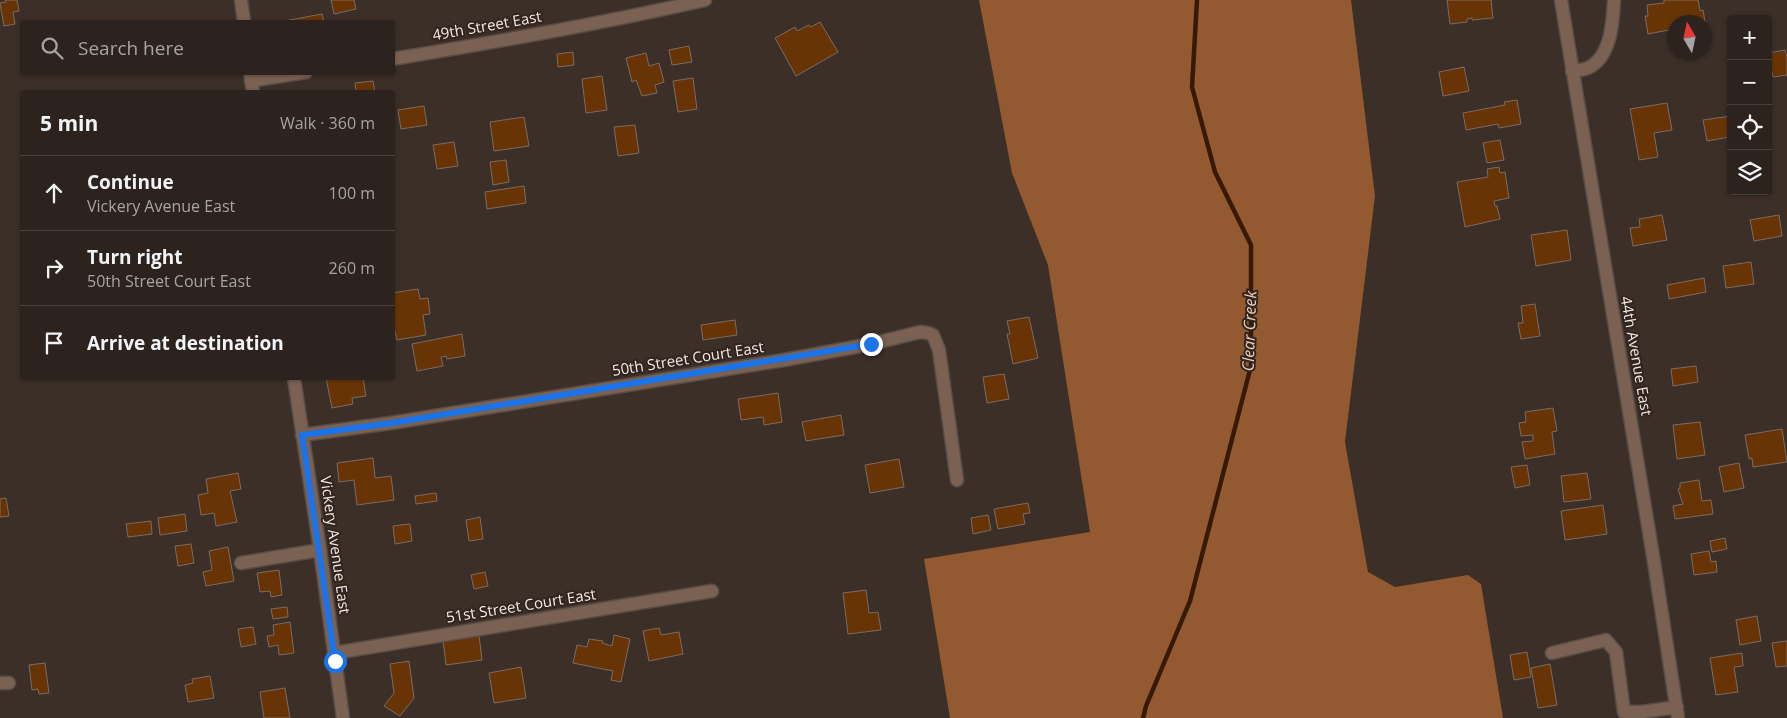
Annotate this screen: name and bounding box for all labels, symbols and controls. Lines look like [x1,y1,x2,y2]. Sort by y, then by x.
street label: 49th Street East [431,6,543,44]
north arrow [1667,15,1712,60]
map controls [1727,15,1772,195]
button: + [1727,15,1772,60]
search box [20,20,395,75]
icon: search [38,34,66,62]
text: Search here [78,35,184,61]
button: − [1727,60,1772,105]
button: locate [1727,105,1772,150]
text: 5 min [40,109,98,137]
text: Walk · 360 m [280,112,375,134]
button: layers [1727,150,1772,195]
text: Continue [87,169,174,195]
icon: ahead [40,179,68,207]
text: 100 m [329,182,375,204]
text: Vickery Avenue East [87,195,235,217]
text: Turn right [87,244,182,270]
icon: right [40,254,68,282]
text: 260 m [329,257,375,279]
text: 50th Street Court East [87,270,251,292]
water label: Clear Creek [1237,289,1261,372]
street label: 44th Avenue East [1617,295,1657,417]
icon: arrive [40,329,68,357]
text: Arrive at destination [87,330,284,356]
route end [860,333,883,356]
street label: 50th Street Court East [610,336,765,380]
street label: Vickery Avenue East [316,475,356,615]
street label: 51st Street Court East [444,583,597,627]
route start [324,650,347,673]

